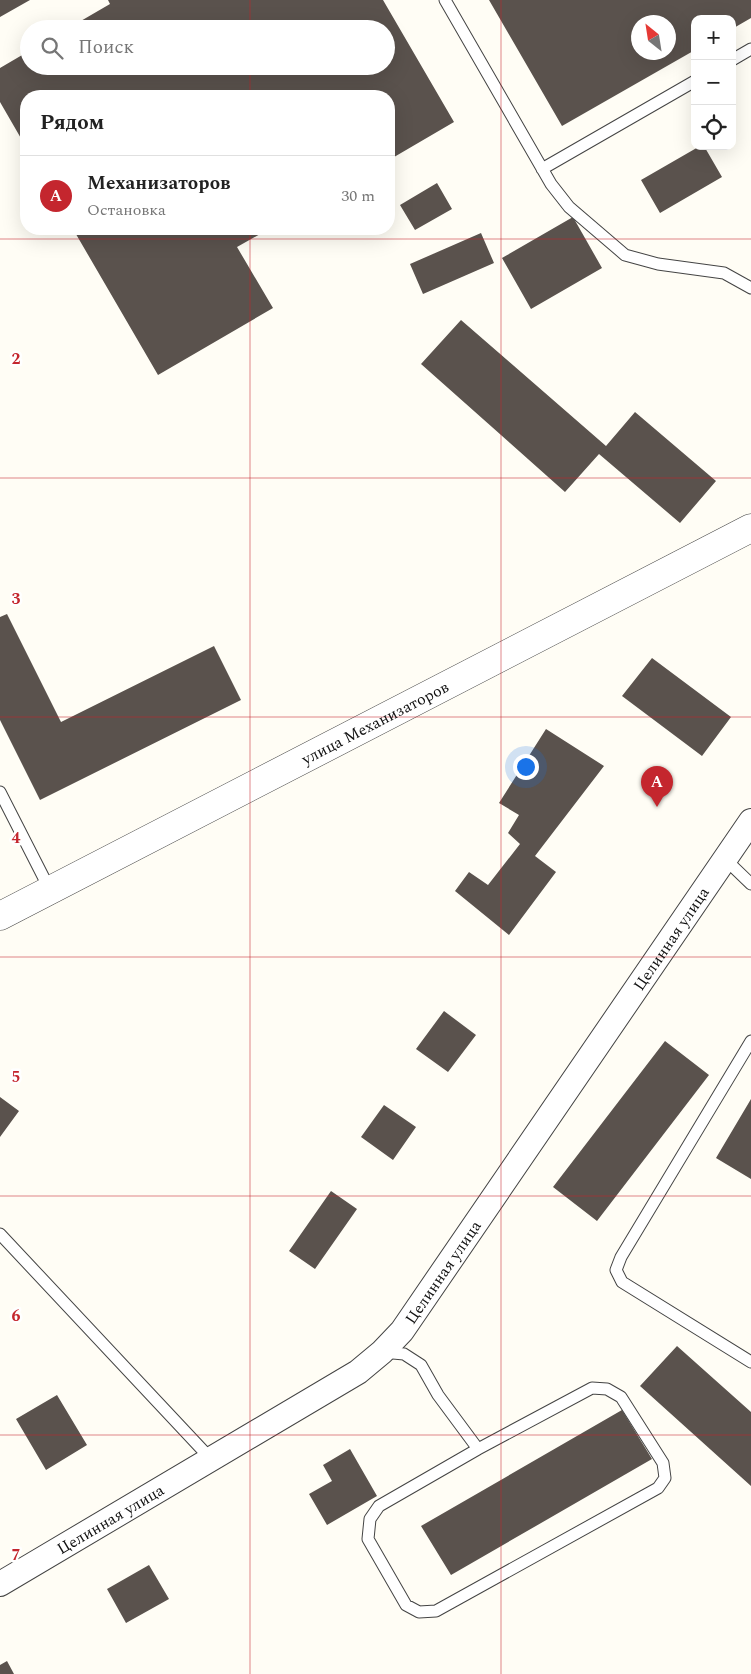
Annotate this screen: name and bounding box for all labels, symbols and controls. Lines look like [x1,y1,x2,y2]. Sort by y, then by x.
north arrow [631,15,676,60]
map controls [691,15,736,150]
button: + [691,15,736,60]
search box [20,20,395,75]
text: Поиск [78,33,134,62]
icon: search [38,34,66,62]
button: − [691,60,736,105]
button: locate [691,105,736,150]
text: Рядом [40,107,104,139]
text: Механизаторов [87,169,230,198]
text: A [50,184,62,208]
text: 30 m [341,184,375,208]
text: Остановка [87,198,166,222]
text: 2 [12,347,21,371]
text: 3 [12,587,21,611]
street label: улица Механизаторов [297,675,453,772]
your location [513,754,539,780]
pin: A [641,766,673,807]
text: 4 [12,826,21,850]
street label: Целинная улица [627,882,716,996]
text: 5 [12,1065,20,1089]
street label: Целинная улица [399,1216,488,1329]
text: 6 [12,1304,21,1328]
street label: Целинная улица [52,1478,169,1561]
text: 7 [12,1543,21,1567]

